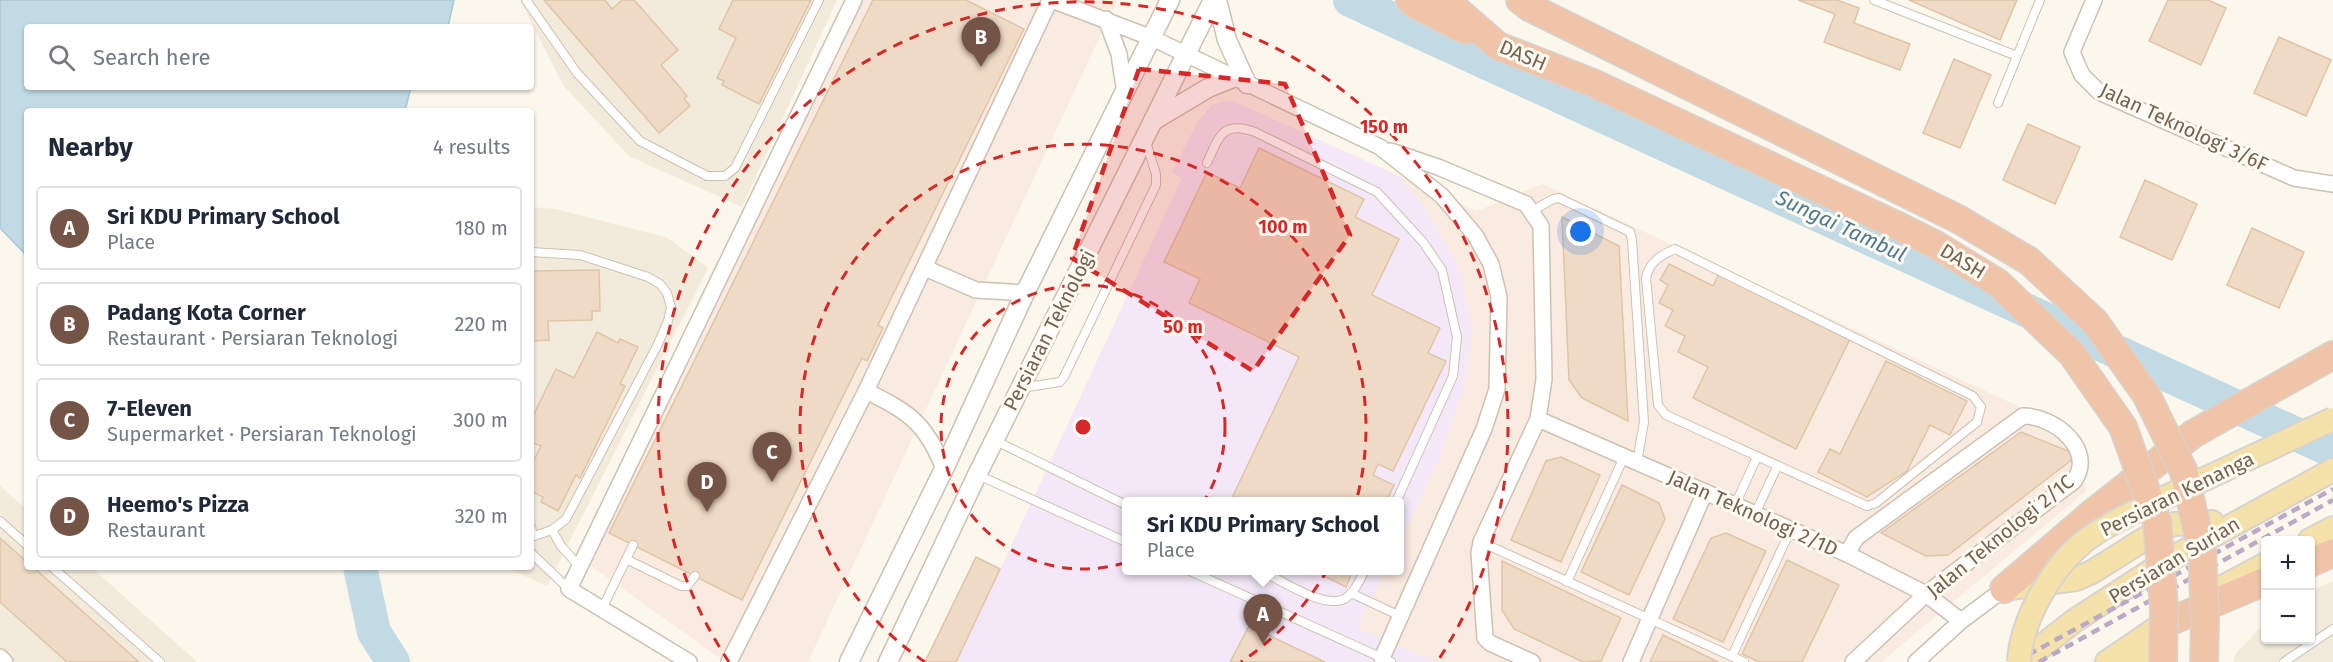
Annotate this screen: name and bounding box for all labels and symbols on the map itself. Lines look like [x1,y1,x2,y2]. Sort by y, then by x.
pin: B [962,17,1000,67]
street label: DASH [1496,34,1550,76]
street label: Jalan Teknologi 3/6F [2096,77,2272,177]
text: 150 m [1360,116,1408,138]
water label: Sungai Tambul [1771,184,1910,268]
text: 100 m [1259,216,1307,238]
your location [1566,217,1595,246]
street label: DASH [1936,238,1990,284]
street label: Persiaran Teknologi [998,246,1100,414]
text: 50 m [1163,316,1203,338]
centre of rings [1073,417,1093,437]
pin: C [752,432,792,482]
street label: Persiaran Kenanga [2096,446,2258,542]
pin: D [688,462,726,512]
street label: Jalan Teknologi 2/1D [1664,465,1842,561]
street label: Jalan Teknologi 2/1C [1922,469,2078,603]
street label: Persiaran Surian [2104,511,2244,609]
pin: A [1244,594,1282,644]

